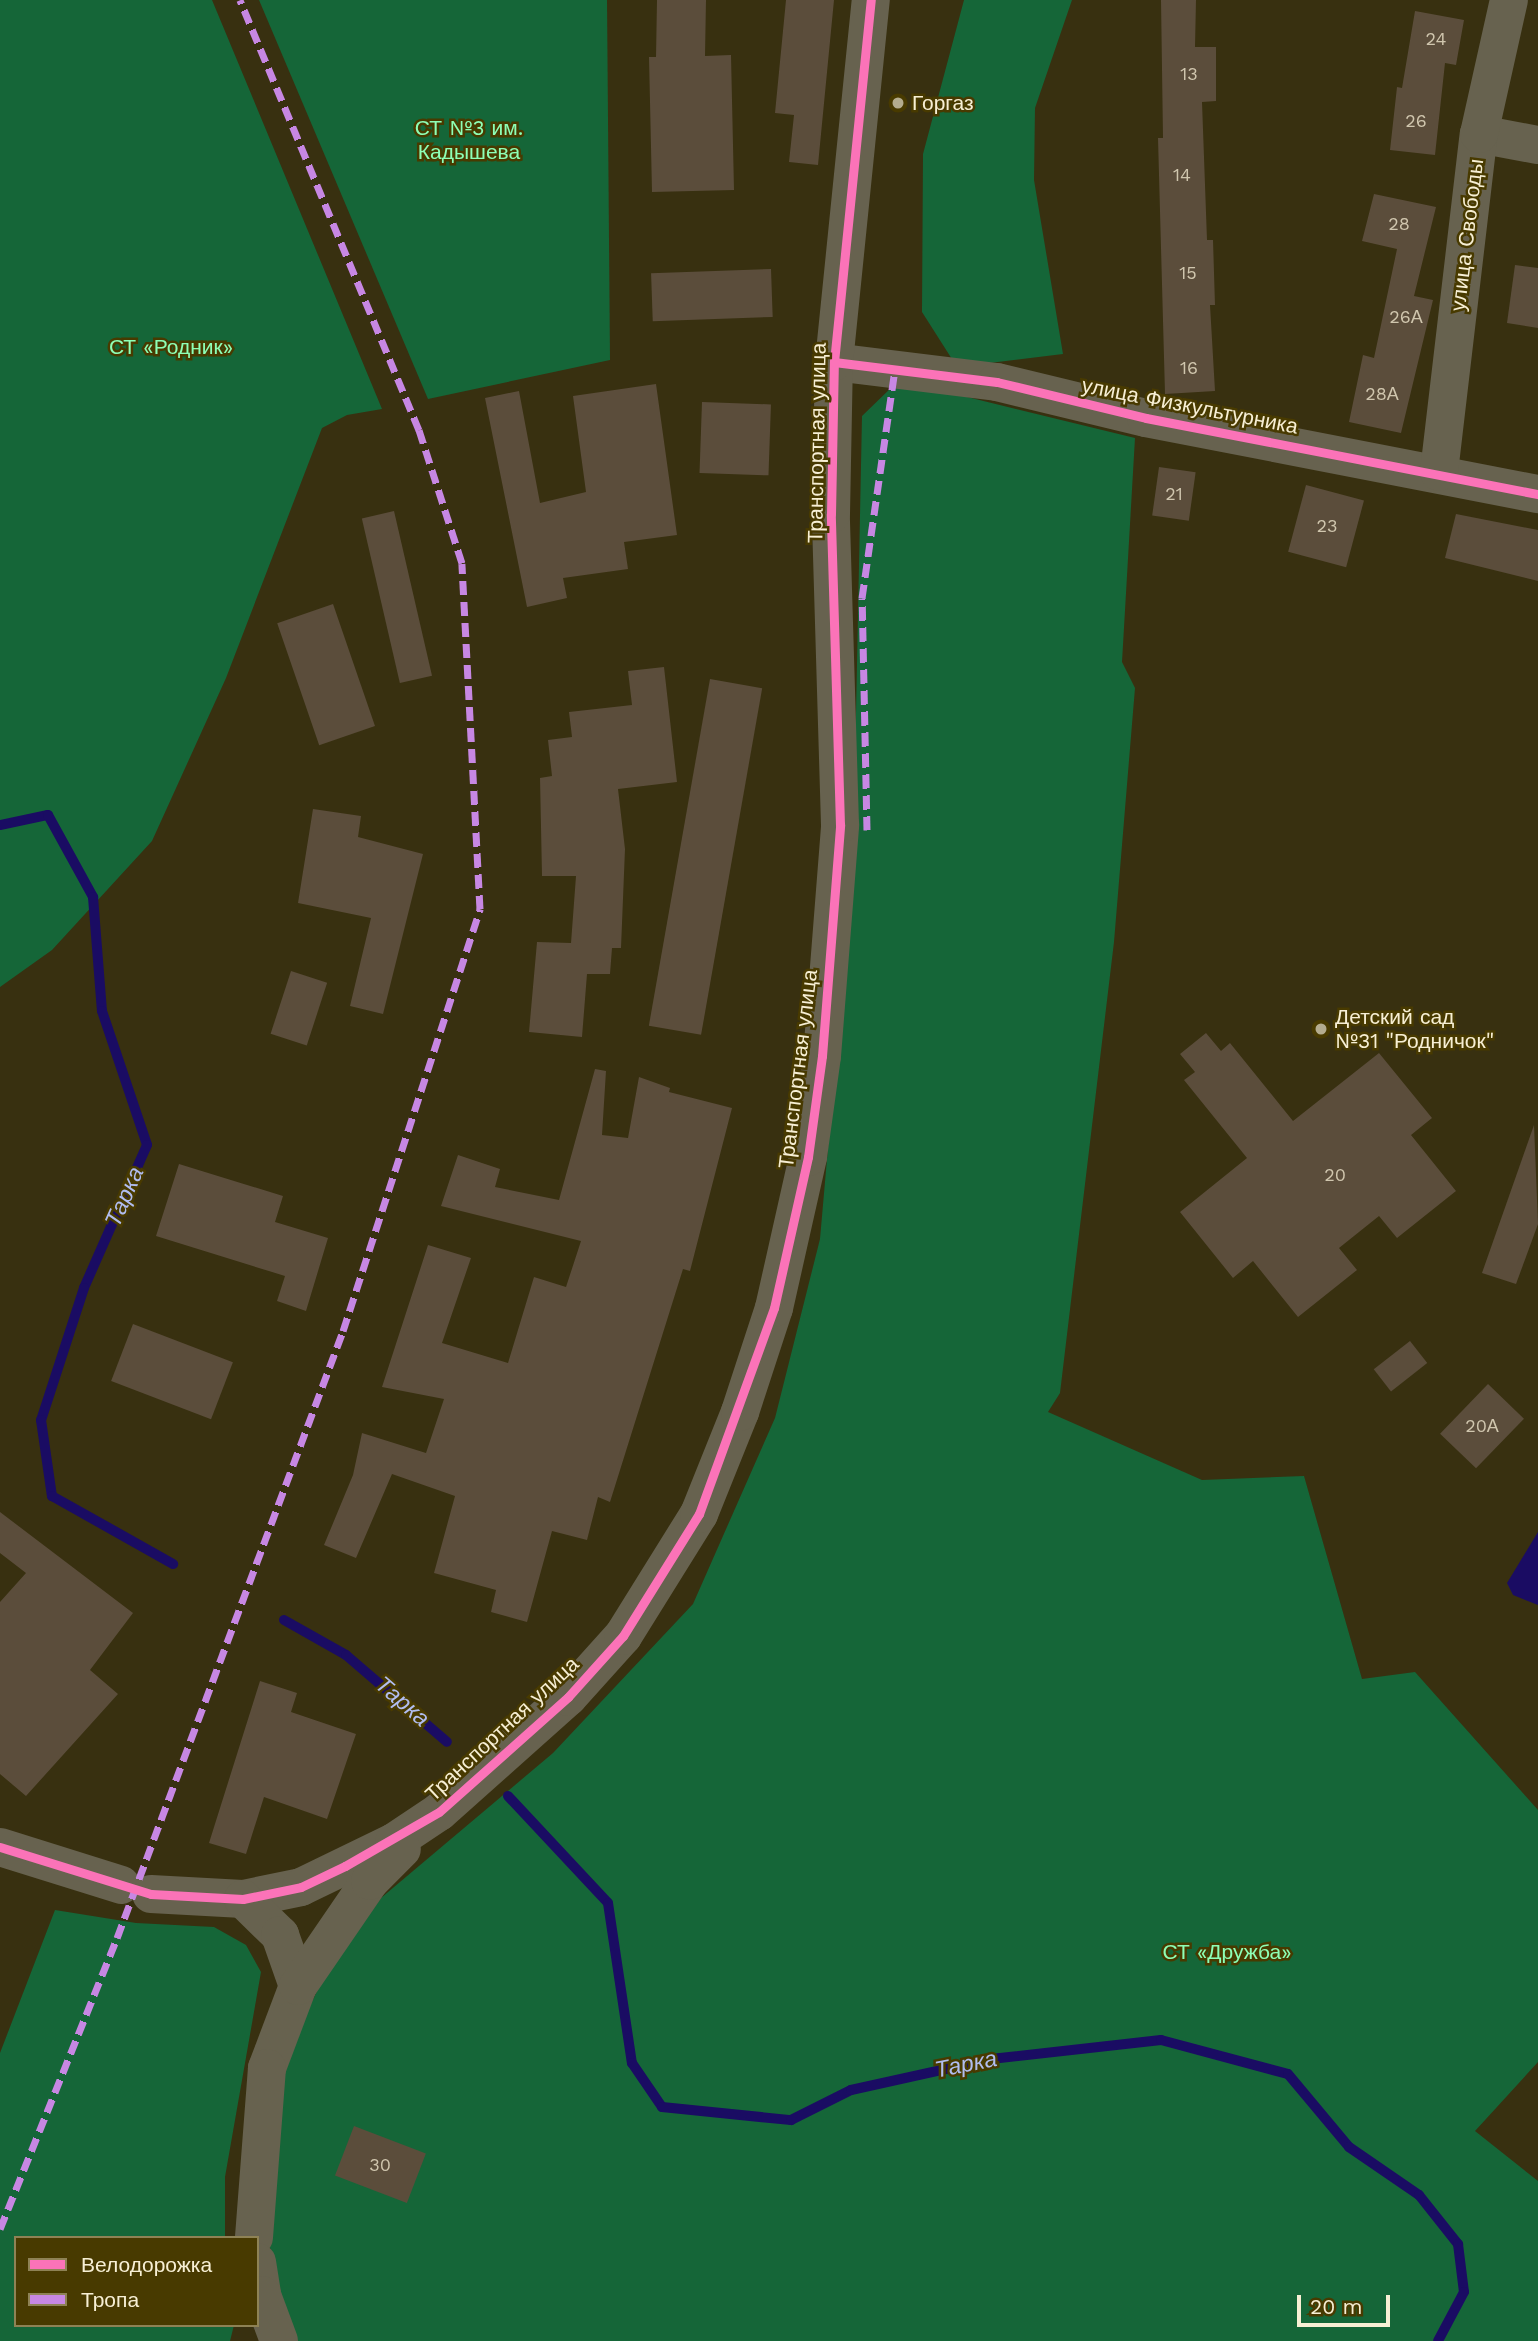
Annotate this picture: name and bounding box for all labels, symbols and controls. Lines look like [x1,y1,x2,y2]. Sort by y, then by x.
house number: 24 [1426,28,1446,50]
house number: 13 [1180,63,1198,85]
place label: Горгаз [912,90,974,116]
marker: Горгаз [890,95,906,111]
house number: 26 [1405,110,1427,132]
park label: СТ №3 им. Кадышева [415,115,523,165]
street label: улица Свободы [1445,157,1489,313]
house number: 14 [1173,164,1191,186]
house number: 28 [1388,213,1410,235]
house number: 15 [1179,262,1197,284]
house number: 26А [1389,306,1423,328]
park label: СТ «Родник» [109,334,233,360]
street label: Транспортная улица [803,343,831,543]
house number: 16 [1180,357,1198,379]
street label: улица Физкультурника [1080,373,1300,439]
house number: 28А [1365,383,1399,405]
house number: 21 [1165,483,1183,505]
house number: 23 [1317,515,1337,537]
street label: Транспортная улица [773,968,823,1170]
place label: Детский сад №31 "Родничок" [1335,1004,1494,1054]
marker: Детский сад №31 "Родничок" [1313,1021,1329,1037]
water label: Тарка [100,1163,150,1231]
house number: 20 [1324,1164,1346,1186]
house number: 20А [1465,1415,1499,1437]
street label: Транспортная улица [420,1651,584,1807]
water label: Тарка [369,1671,435,1733]
park label: СТ «Дружба» [1162,1939,1292,1965]
water label: Тарка [933,2045,999,2085]
house number: 30 [369,2154,391,2176]
legend [14,2236,259,2327]
text: Велодорожка [81,2252,212,2277]
scale bar [1300,2282,1393,2326]
text: Тропа [81,2287,139,2312]
text: 20 m [1310,2294,1362,2319]

